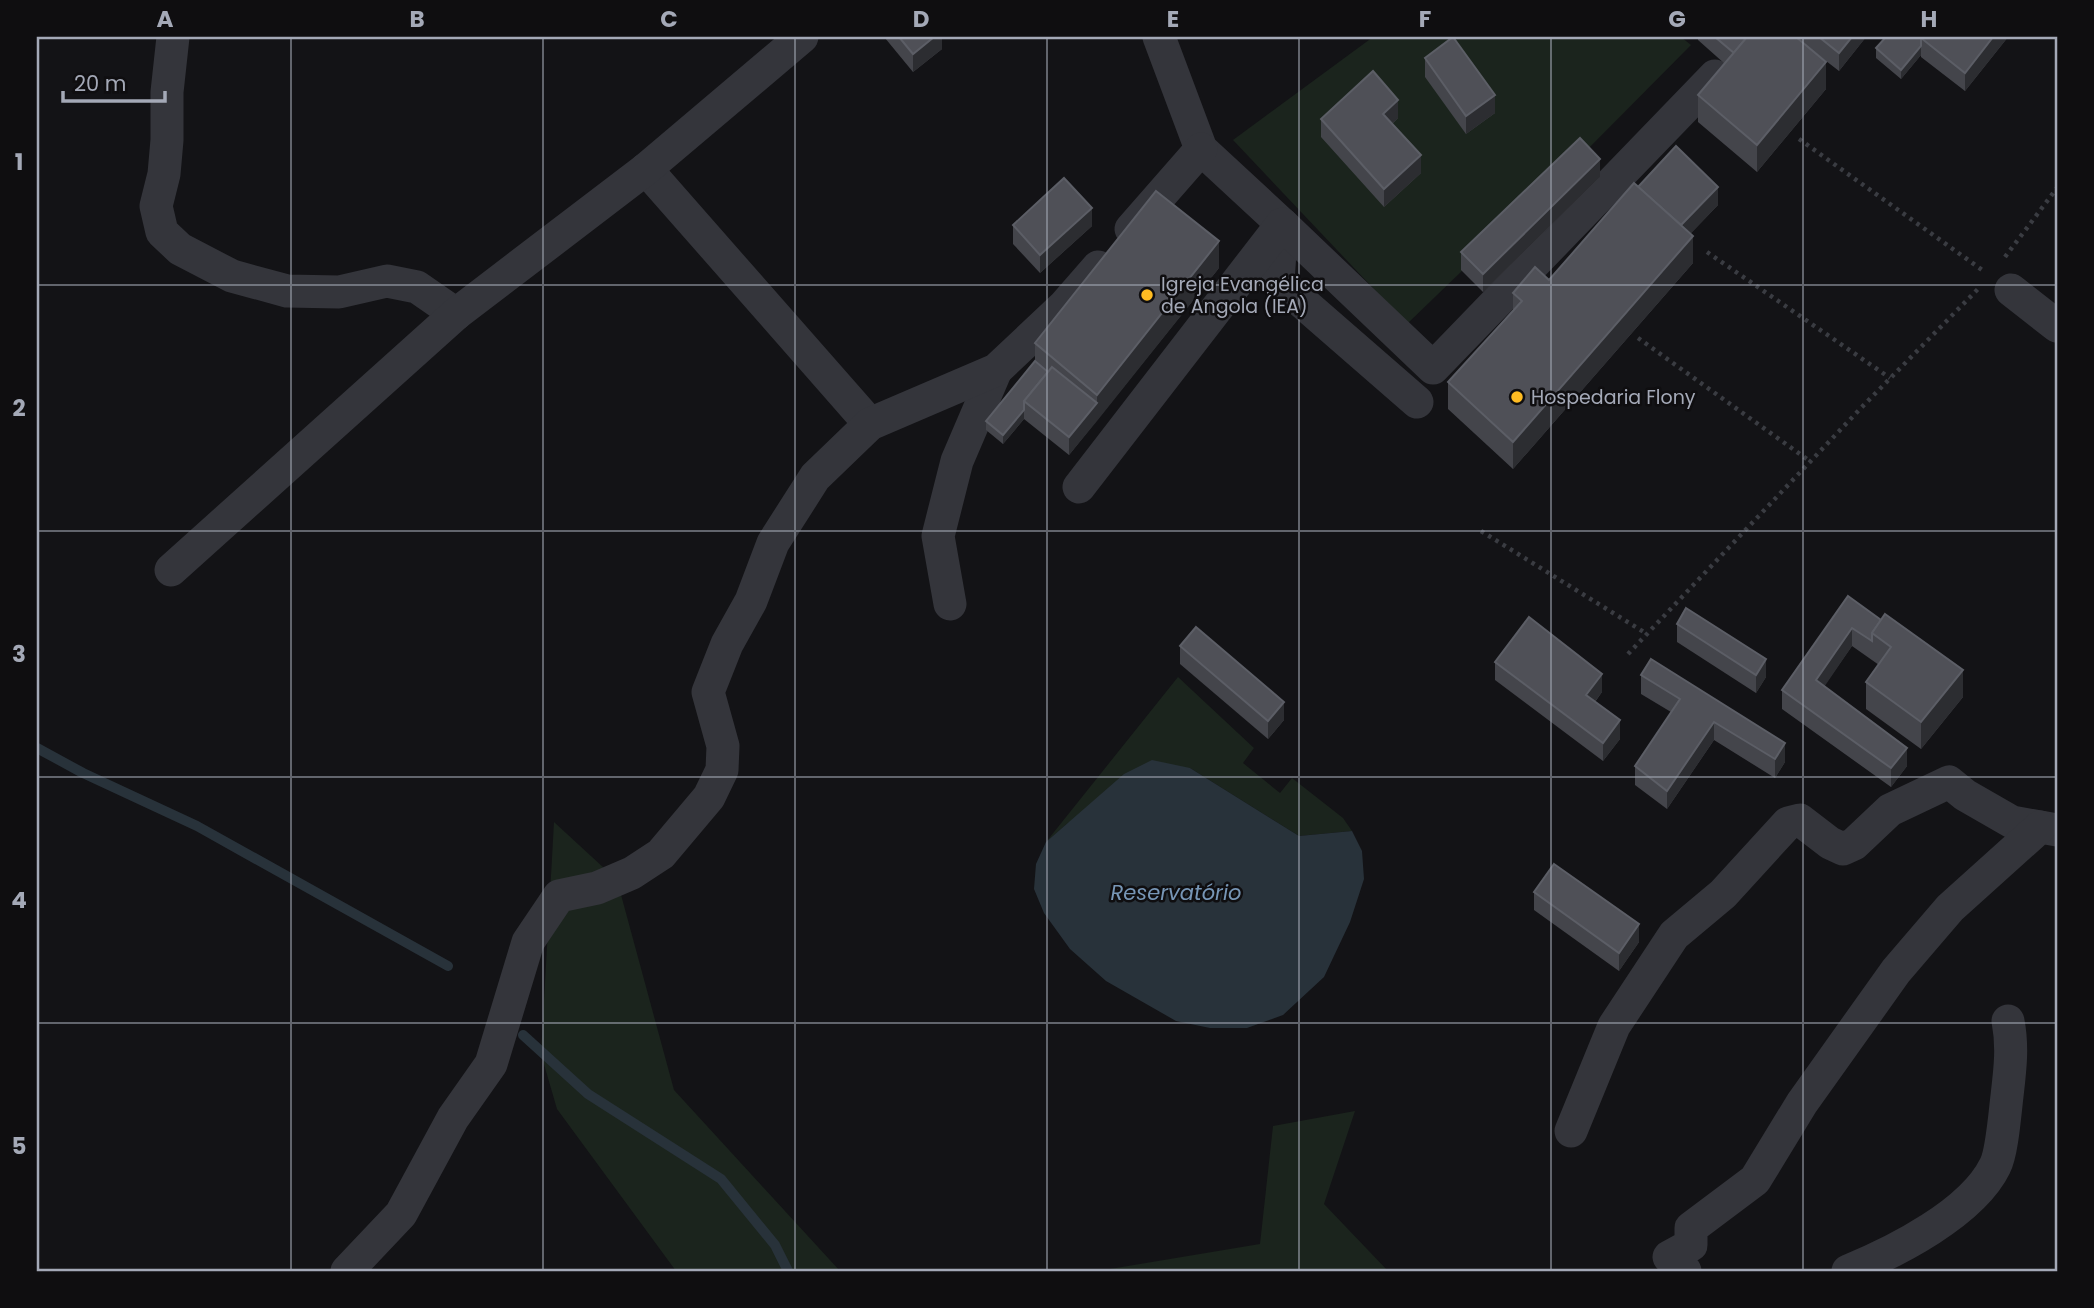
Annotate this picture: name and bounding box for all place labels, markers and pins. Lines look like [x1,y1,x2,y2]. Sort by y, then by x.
place label: Igreja Evangélica de Angola (IEA) [1161,271,1324,320]
marker: Igreja Evangélica de Angola (IEA) [1139,287,1155,303]
place label: Hospedaria Flony [1531,384,1696,411]
marker: Hospedaria Flony [1509,389,1525,405]

